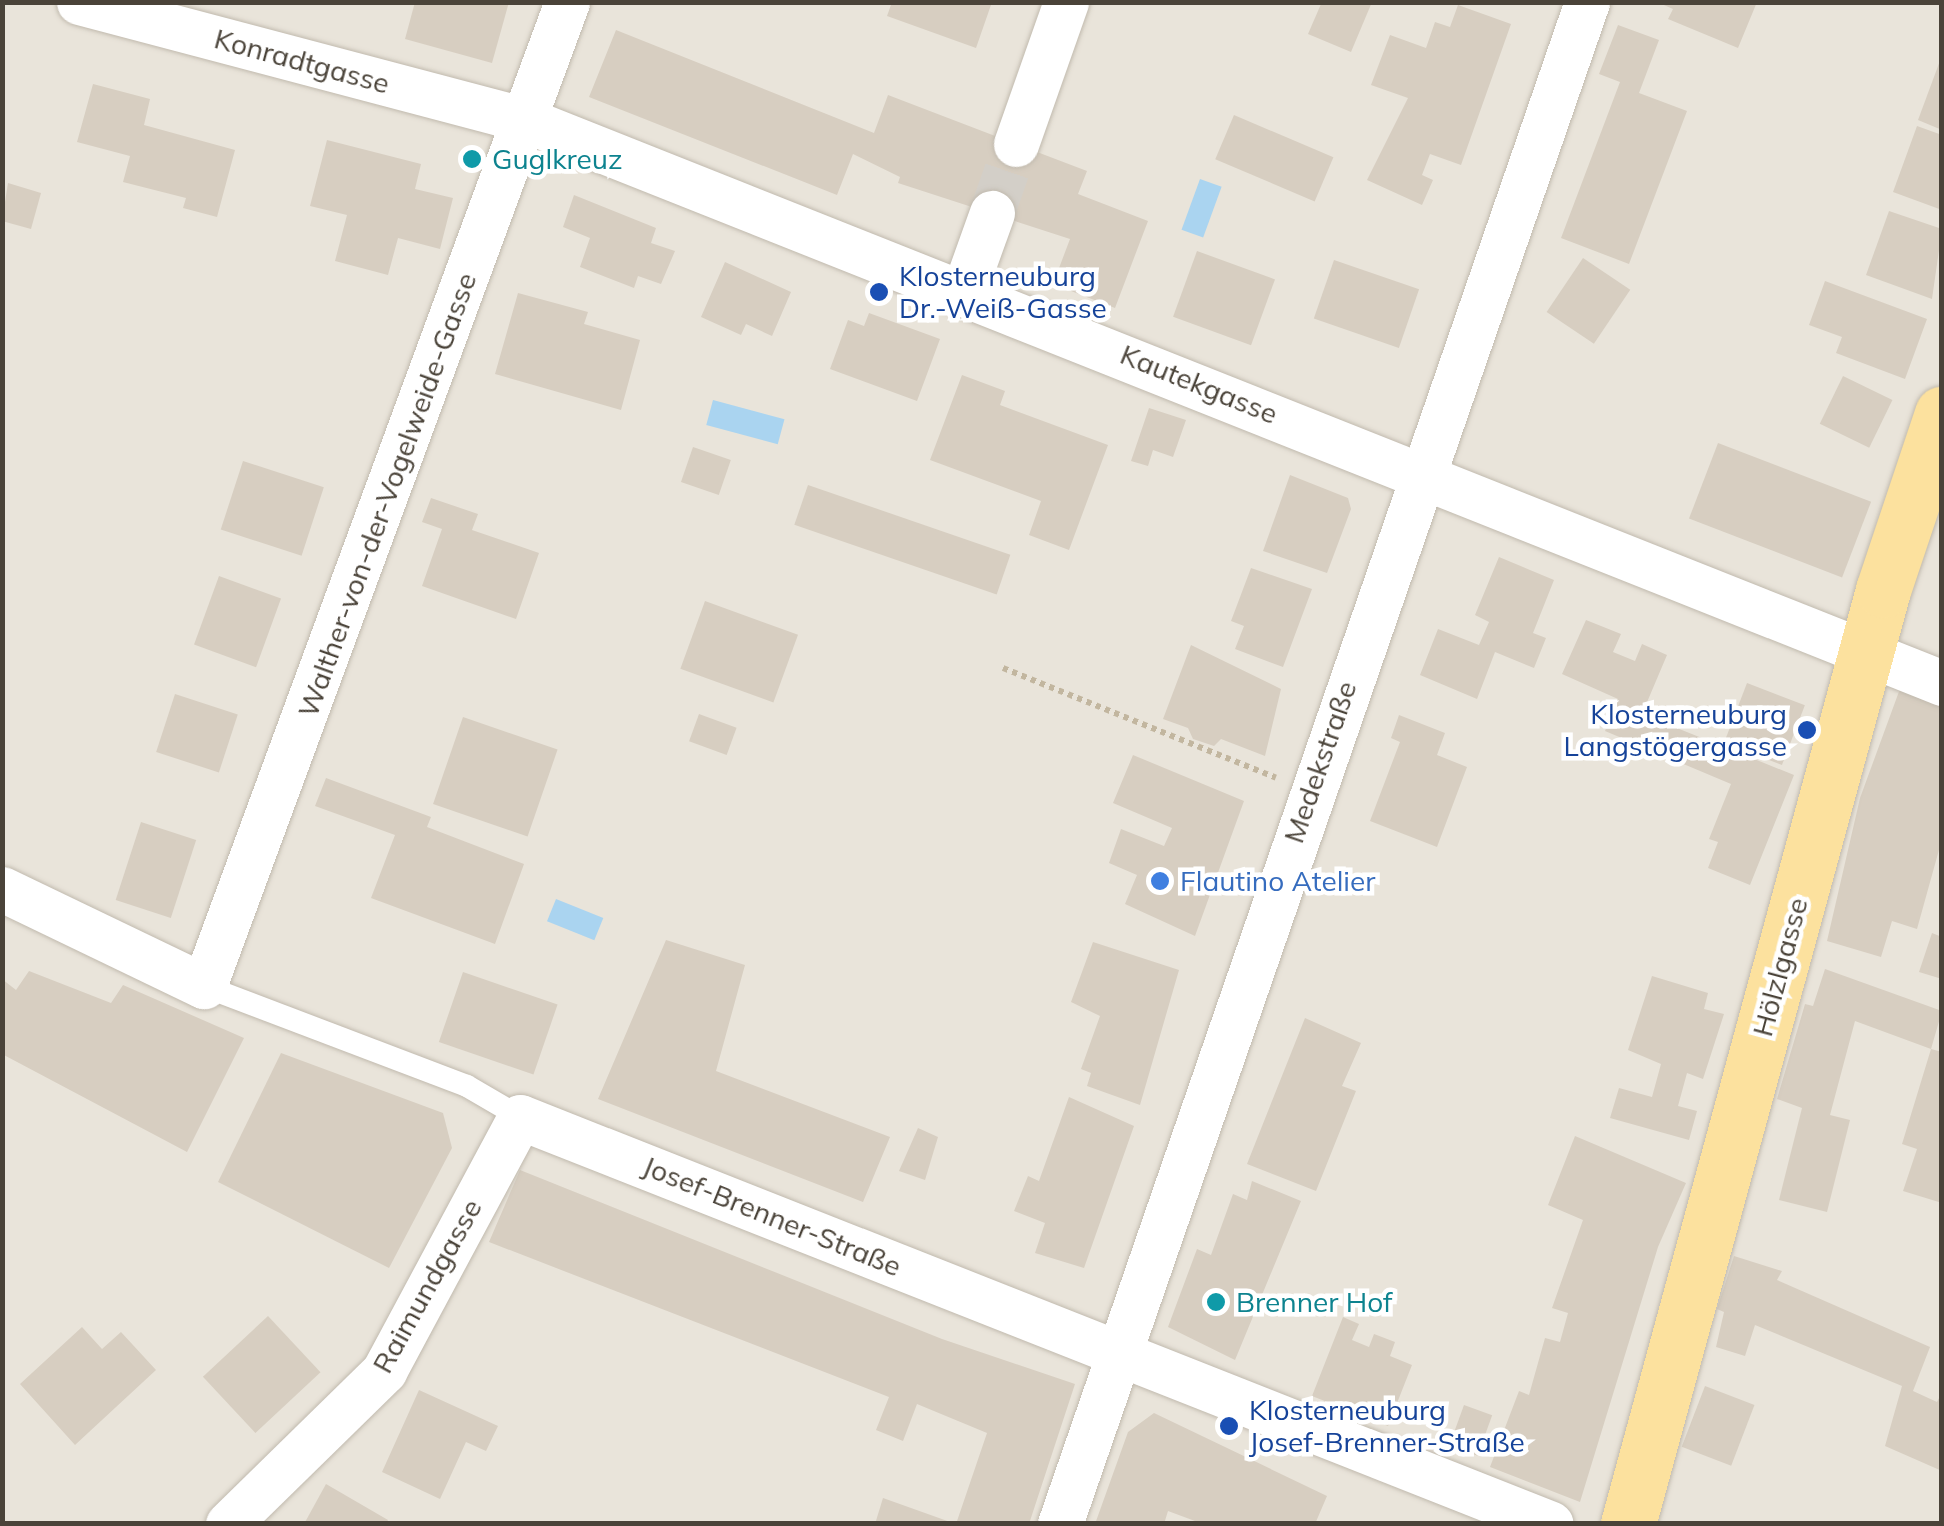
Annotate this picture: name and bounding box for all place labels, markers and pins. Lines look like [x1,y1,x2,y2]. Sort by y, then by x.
place label: Guglkreuz [492,142,622,176]
marker: Guglkreuz [461,148,483,170]
place label: Klosterneuburg Dr.-Weiß-Gasse [899,259,1107,325]
marker: Klosterneuburg Dr.-Weiß-Gasse [868,281,890,303]
place label: Klosterneuburg Langstögergasse [1563,697,1787,763]
marker: Klosterneuburg Langstögergasse [1796,719,1818,741]
place label: Flautino Atelier [1180,864,1375,898]
marker: Flautino Atelier [1149,870,1171,892]
place label: Brenner Hof [1236,1285,1393,1319]
marker: Brenner Hof [1205,1291,1227,1313]
place label: Klosterneuburg Josef-Brenner-Straße [1249,1393,1525,1459]
marker: Klosterneuburg Josef-Brenner-Straße [1218,1415,1240,1437]

